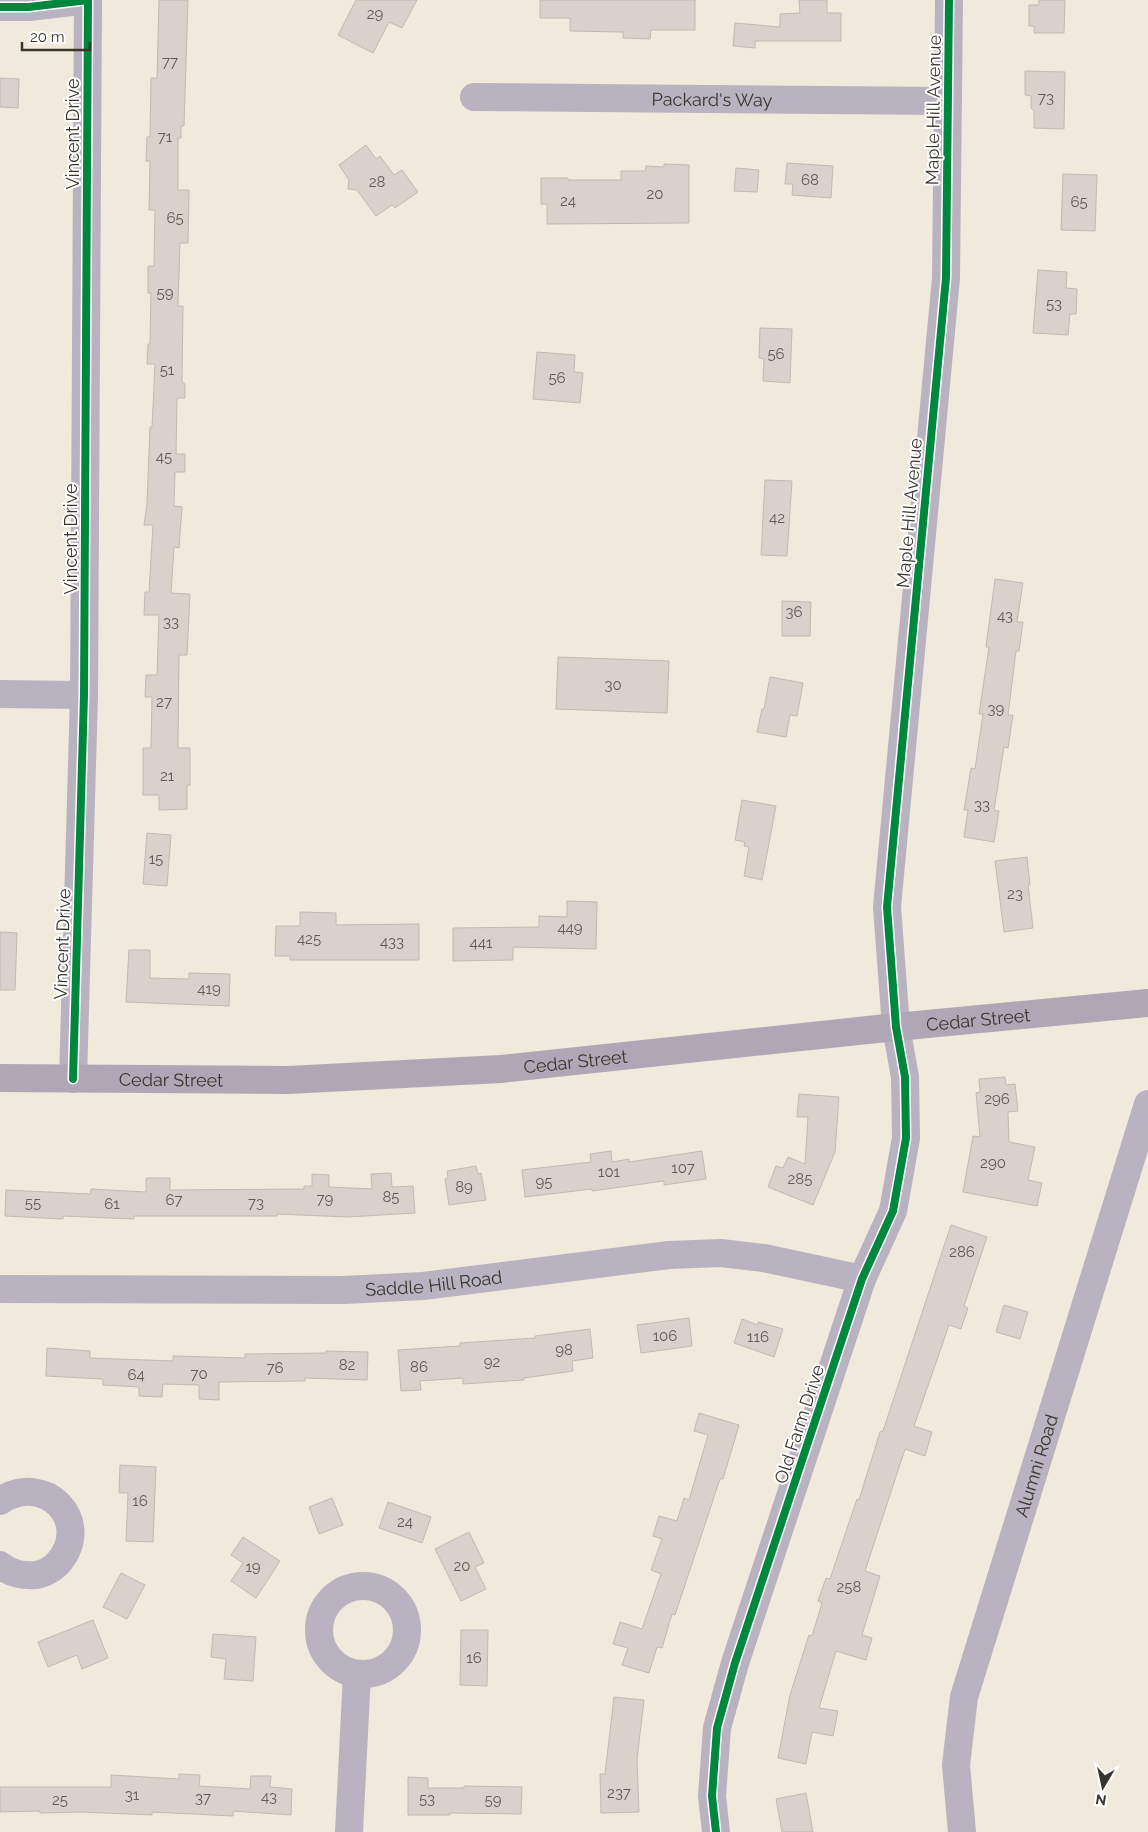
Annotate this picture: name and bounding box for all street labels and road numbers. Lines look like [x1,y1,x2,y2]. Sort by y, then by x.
street label: Maple Hill Avenue [921,34,945,185]
street label: Vincent Drive [62,78,83,189]
street label: Packard's Way [652,88,773,110]
street label: Maple Hill Avenue [892,437,926,589]
street label: Vincent Drive [60,483,81,594]
street label: Vincent Drive [50,888,74,1000]
street label: Cedar Street [925,1004,1031,1035]
street label: Cedar Street [522,1045,628,1077]
street label: Cedar Street [119,1068,223,1090]
street label: Saddle Hill Road [365,1266,503,1299]
street label: Old Farm Drive [770,1361,828,1486]
street label: Alumni Road [1010,1412,1062,1520]

